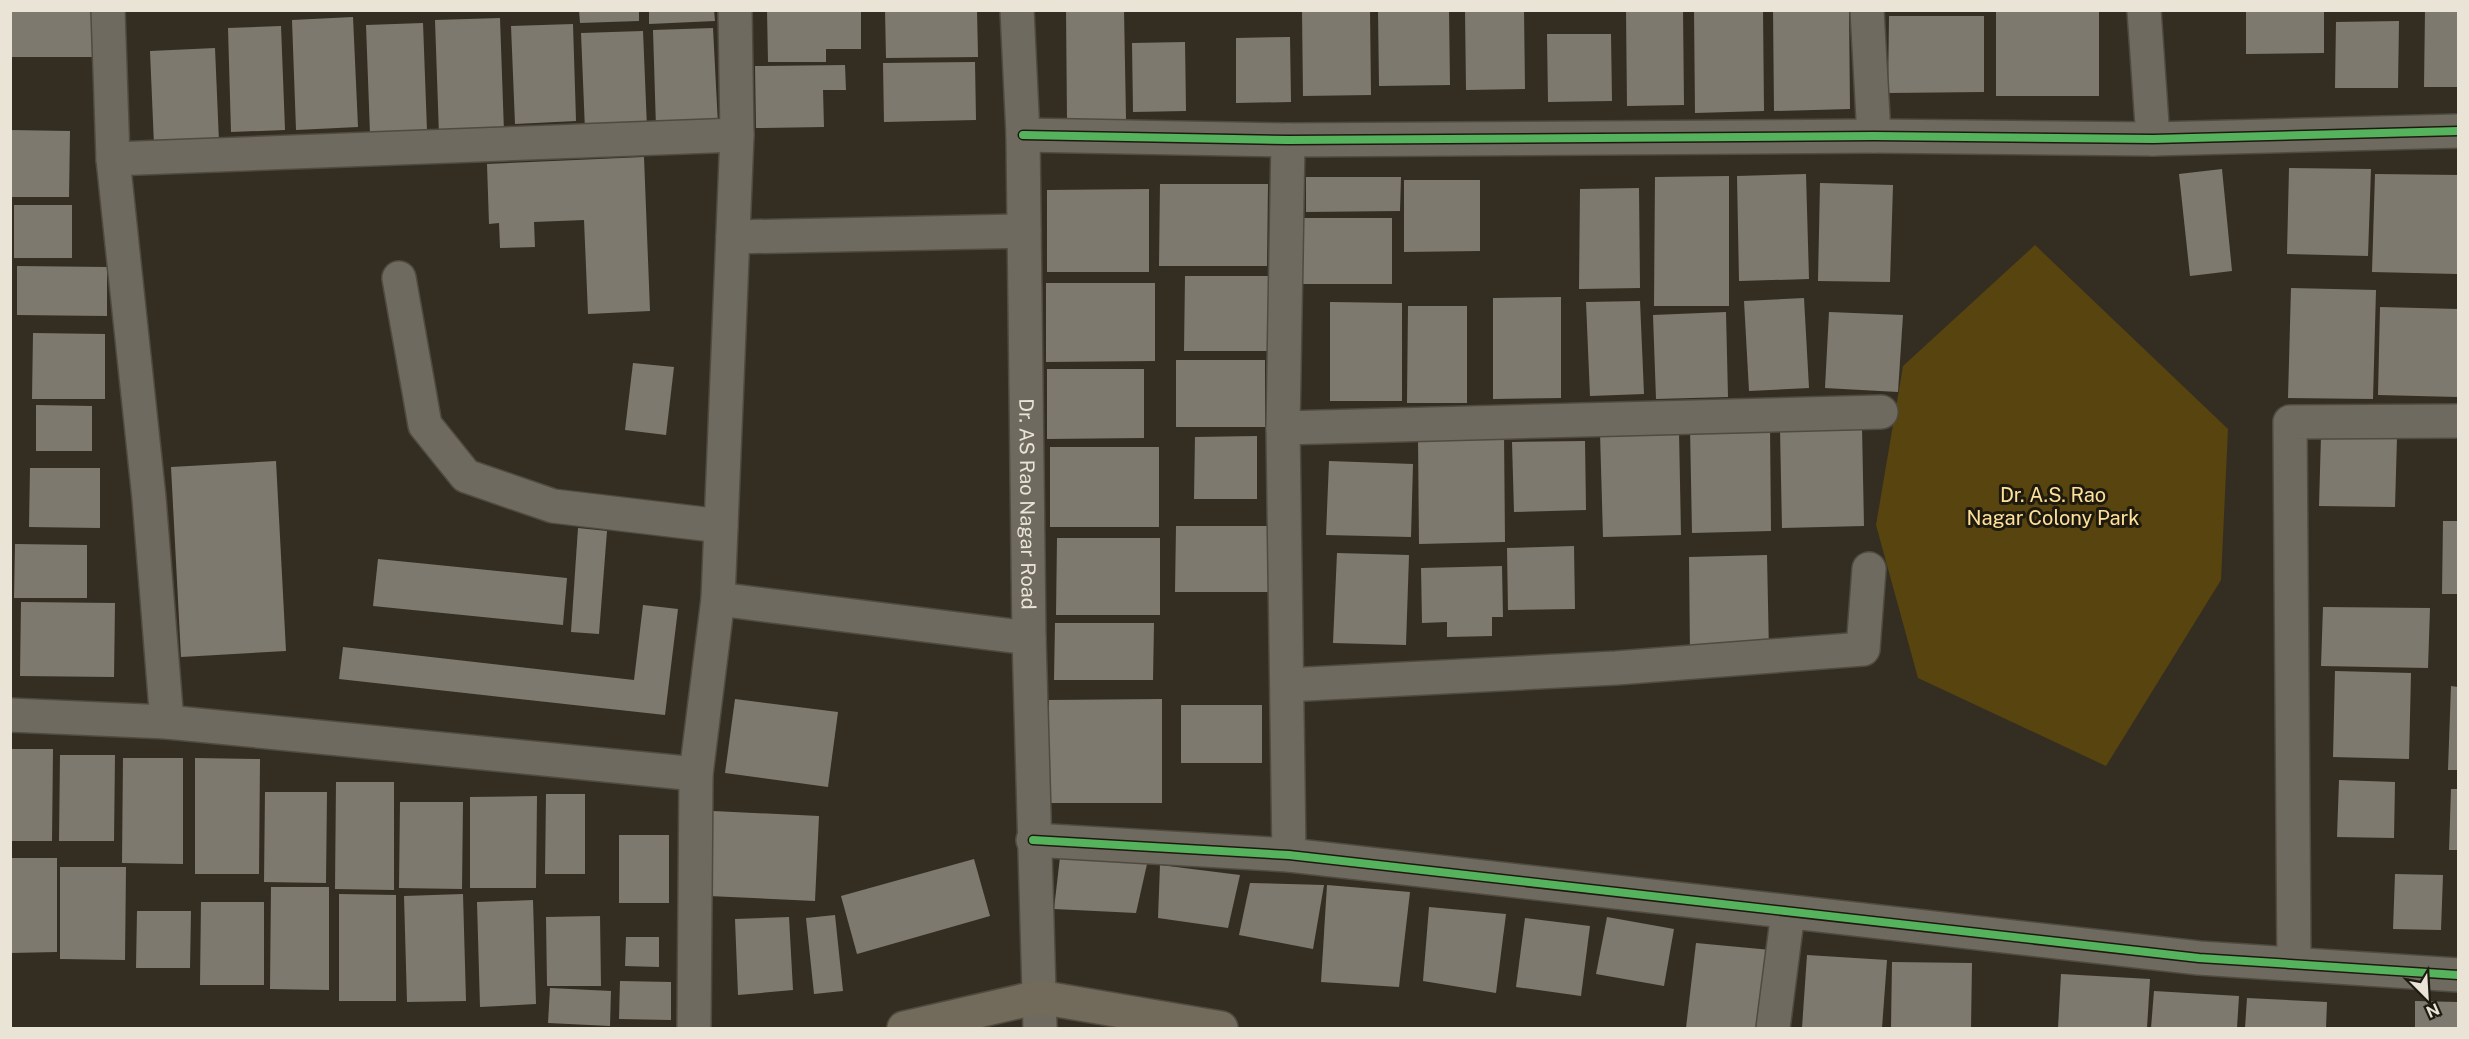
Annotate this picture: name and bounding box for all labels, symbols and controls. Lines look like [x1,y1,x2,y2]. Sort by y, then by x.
street label: Dr. AS Rao Nagar Road [1014,398,1041,610]
park label: Dr. A.S. Rao Nagar Colony Park [1966,483,2140,530]
north arrow [2397,967,2457,1027]
text: N [2423,999,2442,1021]

